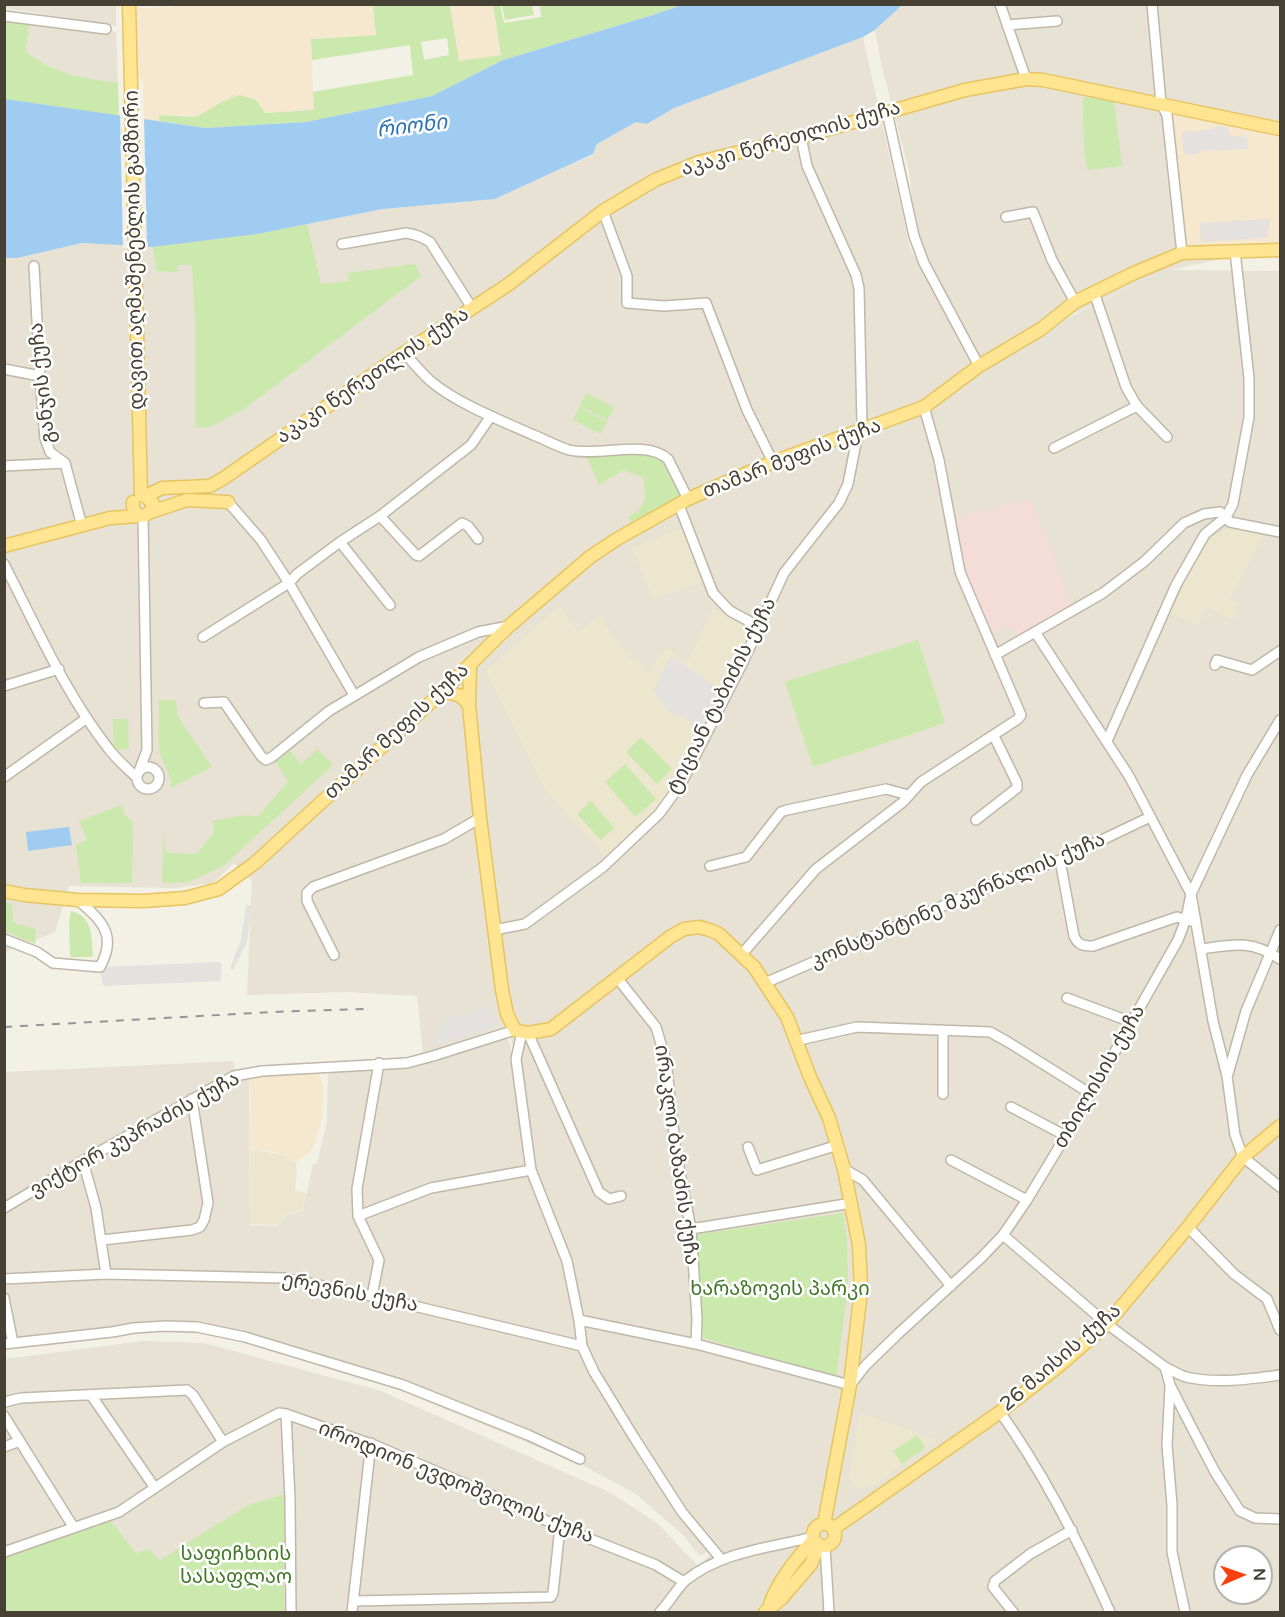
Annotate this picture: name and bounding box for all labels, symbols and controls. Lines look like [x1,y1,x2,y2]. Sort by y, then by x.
street label: დავით აღმაშენებლის გამზირი [120,90,150,410]
street label: აკაკი წერეთლის ქუჩა [678,96,904,182]
water label: რიონი [375,110,449,144]
street label: აკაკი წერეთლის ქუჩა [272,303,474,449]
street label: განჯის ქუჩა [25,321,61,445]
street label: თამარ მეფის ქუჩა [699,414,885,504]
street label: ტიციან ტაბიძის ქუჩა [662,594,782,798]
street label: თამარ მეფის ქუჩა [320,659,474,805]
street label: კონსტანტინე მკურნალის ქუჩა [807,828,1109,974]
street label: თბილისის ქუჩა [1049,1001,1151,1153]
street label: ირაკლი ბაზაძის ქუჩა [649,1043,703,1267]
street label: ვიქტორ კუპრაძის ქუჩა [26,1067,244,1203]
street label: ერევნის ქუჩა [280,1268,420,1318]
park label: ხარაზოვის პარკი [690,1278,870,1302]
street label: 26 მაისის ქუჩა [996,1299,1126,1417]
street label: იროდიონ ევდოშვილის ქუჩა [315,1417,597,1549]
park label: საფიჩხიის სასაფლაო [180,1543,292,1590]
north arrow [1213,1545,1273,1605]
text: N [1249,1568,1269,1581]

